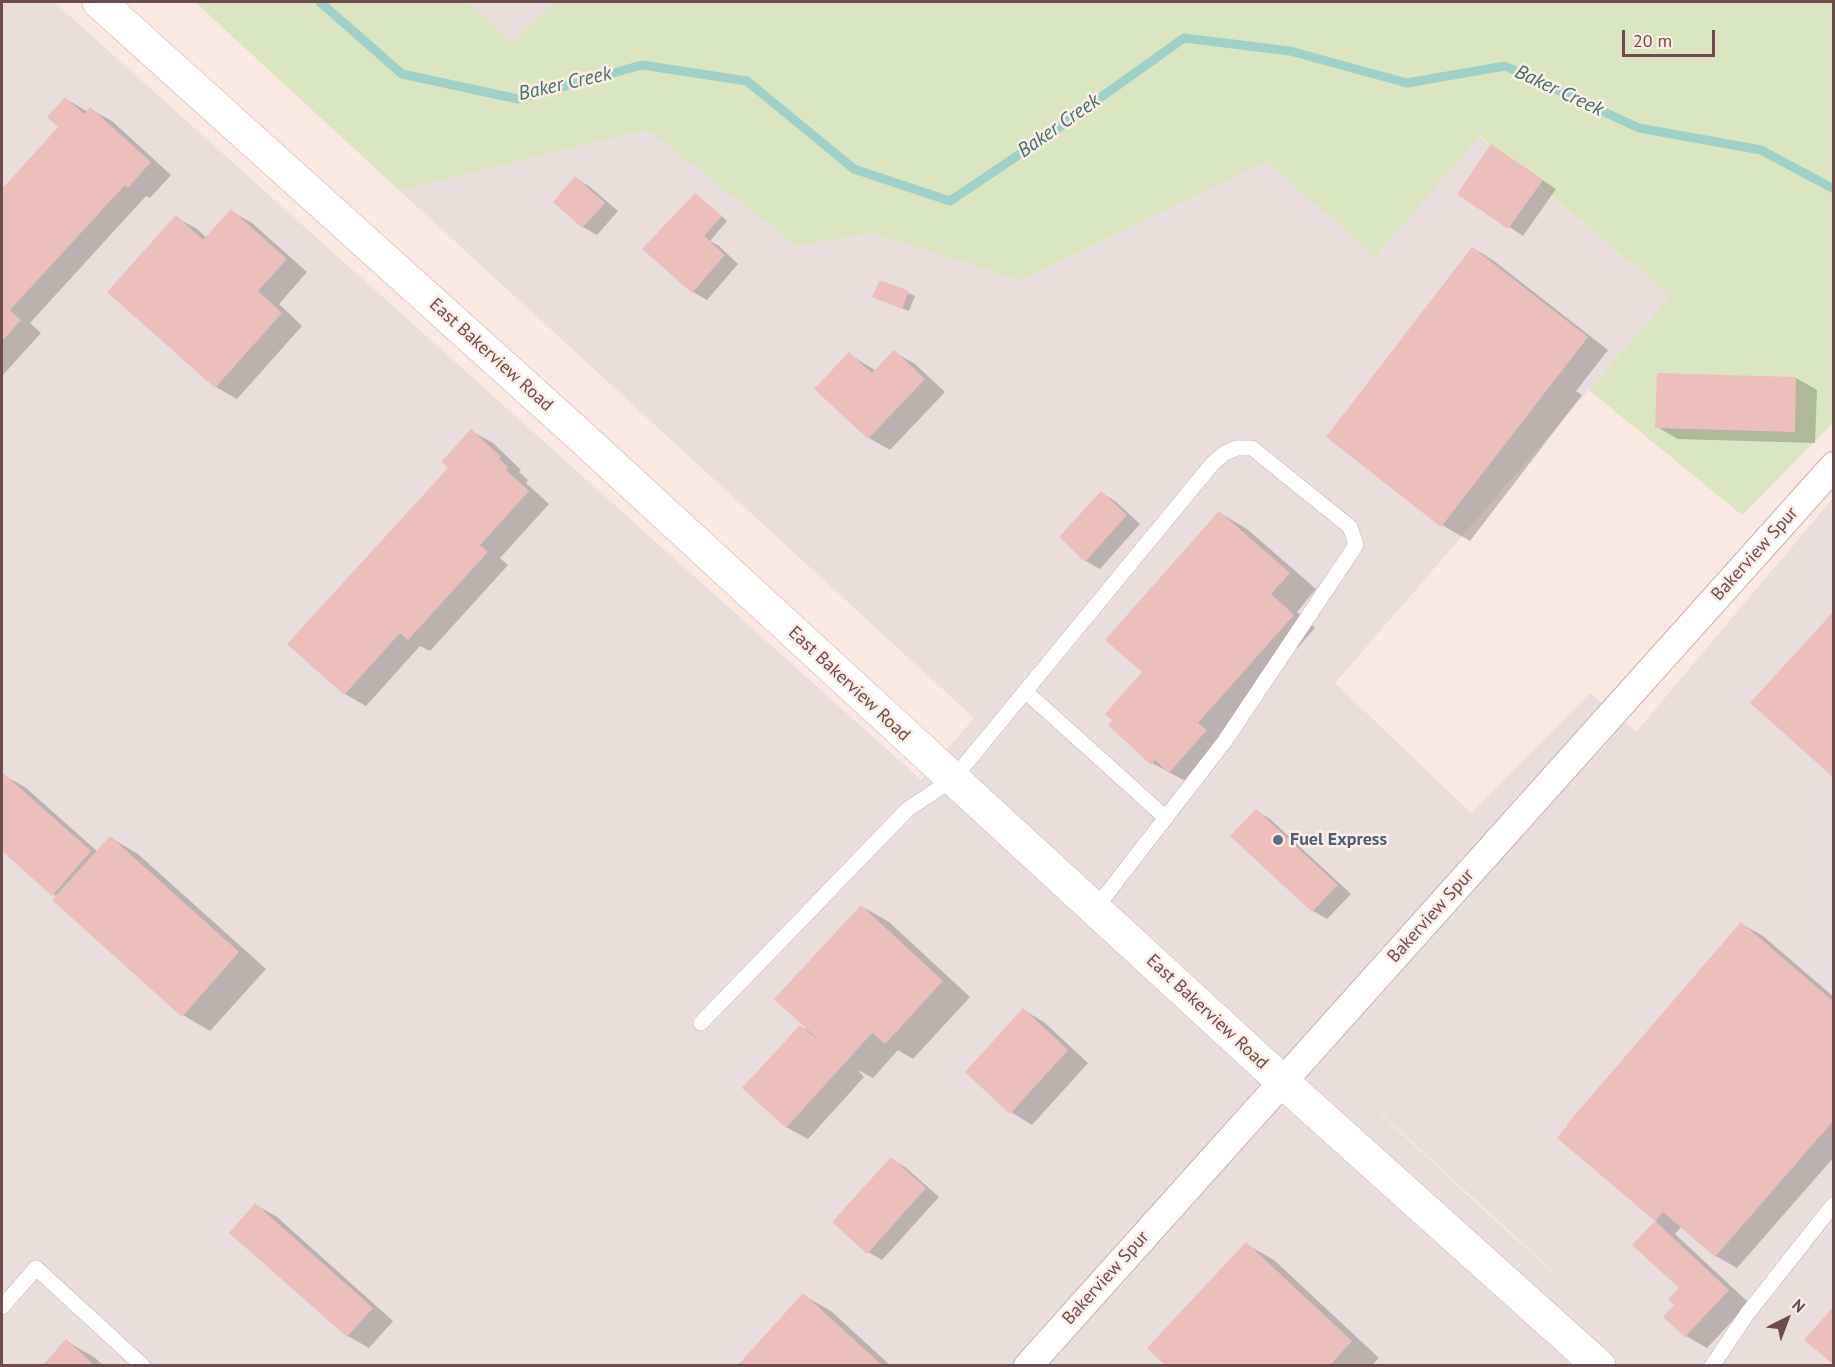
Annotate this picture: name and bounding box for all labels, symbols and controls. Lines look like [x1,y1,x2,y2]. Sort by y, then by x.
scale bar [1625,18,1718,56]
text: 20 m [1633,29,1672,52]
water label: Baker Creek [1511,60,1607,122]
water label: Baker Creek [516,62,614,106]
water label: Baker Creek [1013,89,1105,163]
street label: East Bakerview Road [425,294,557,416]
street label: Bakerview Spur [1707,503,1803,605]
street label: East Bakerview Road [784,622,914,746]
place label: Fuel Express [1290,829,1387,851]
marker: Fuel Express [1271,833,1285,847]
street label: Bakerview Spur [1383,865,1479,967]
street label: East Bakerview Road [1142,950,1272,1074]
street label: Bakerview Spur [1058,1227,1154,1329]
north arrow [1757,1289,1817,1349]
text: N [1788,1295,1810,1317]

